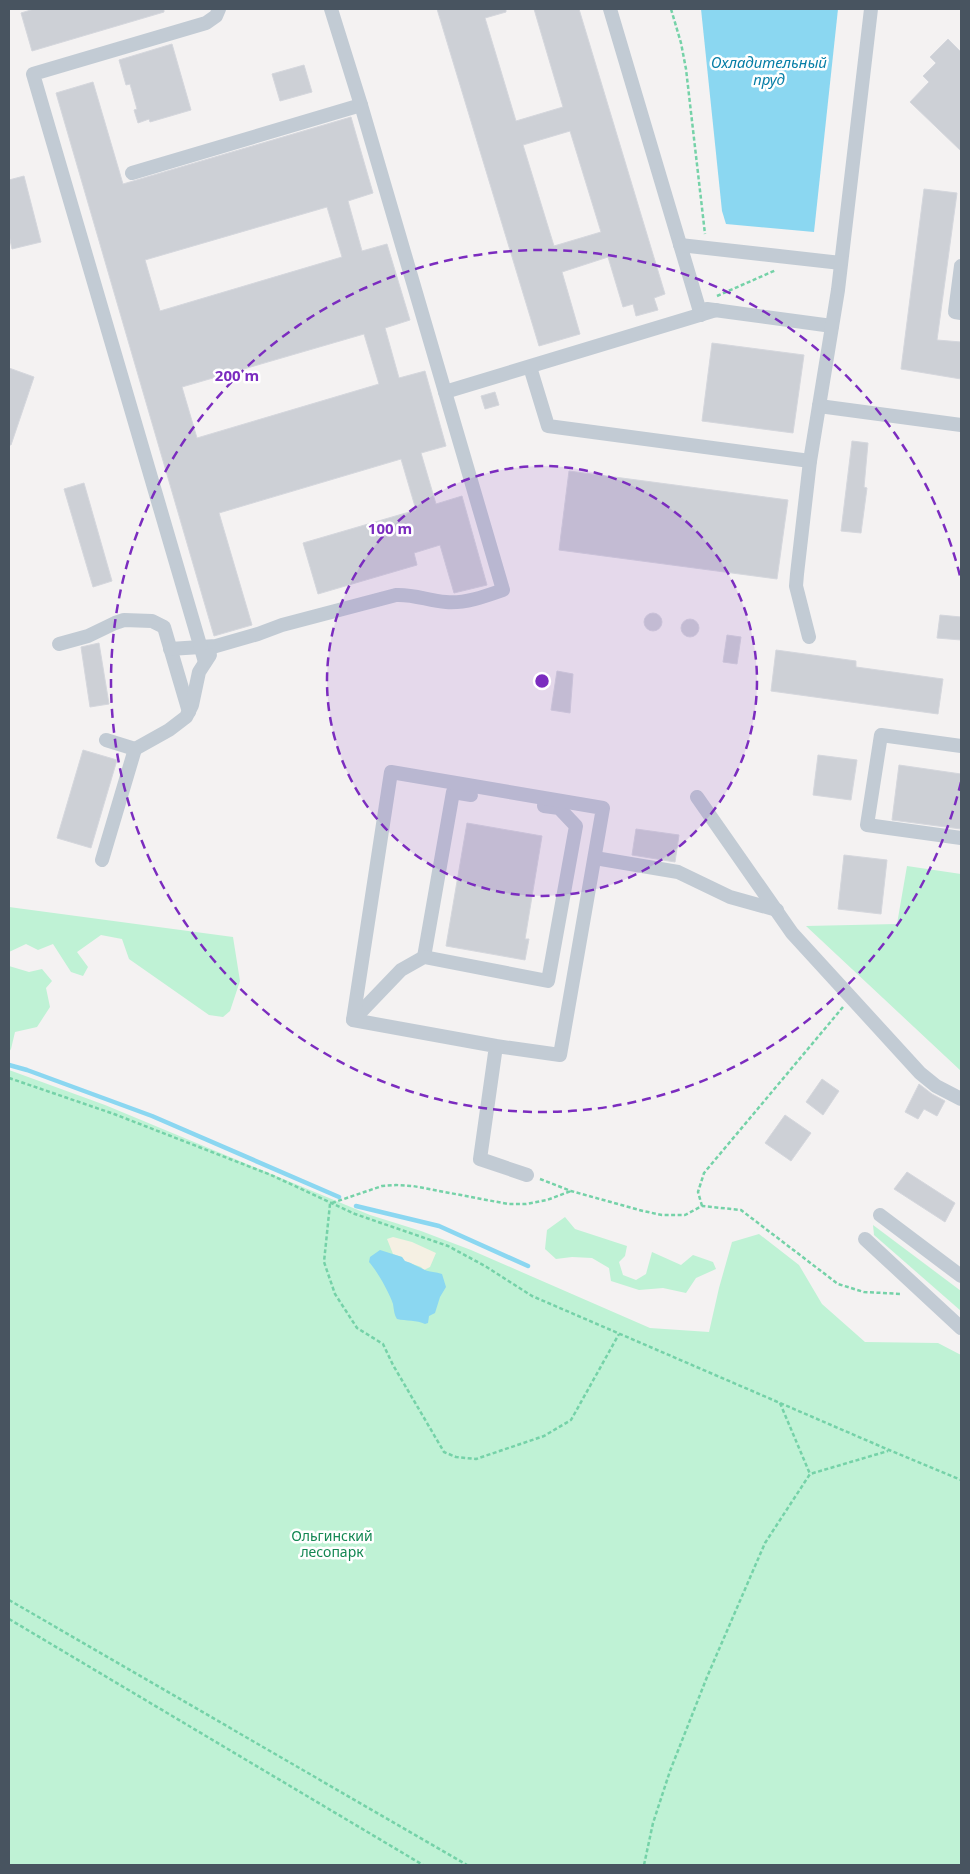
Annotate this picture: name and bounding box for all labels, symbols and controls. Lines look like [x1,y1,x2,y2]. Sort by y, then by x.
water label: Охладительный пруд [711,52,827,89]
text: 200 m [215,365,259,385]
text: 100 m [368,518,412,538]
centre of rings [533,672,551,690]
park label: Ольгинский лесопарк [291,1526,373,1561]

